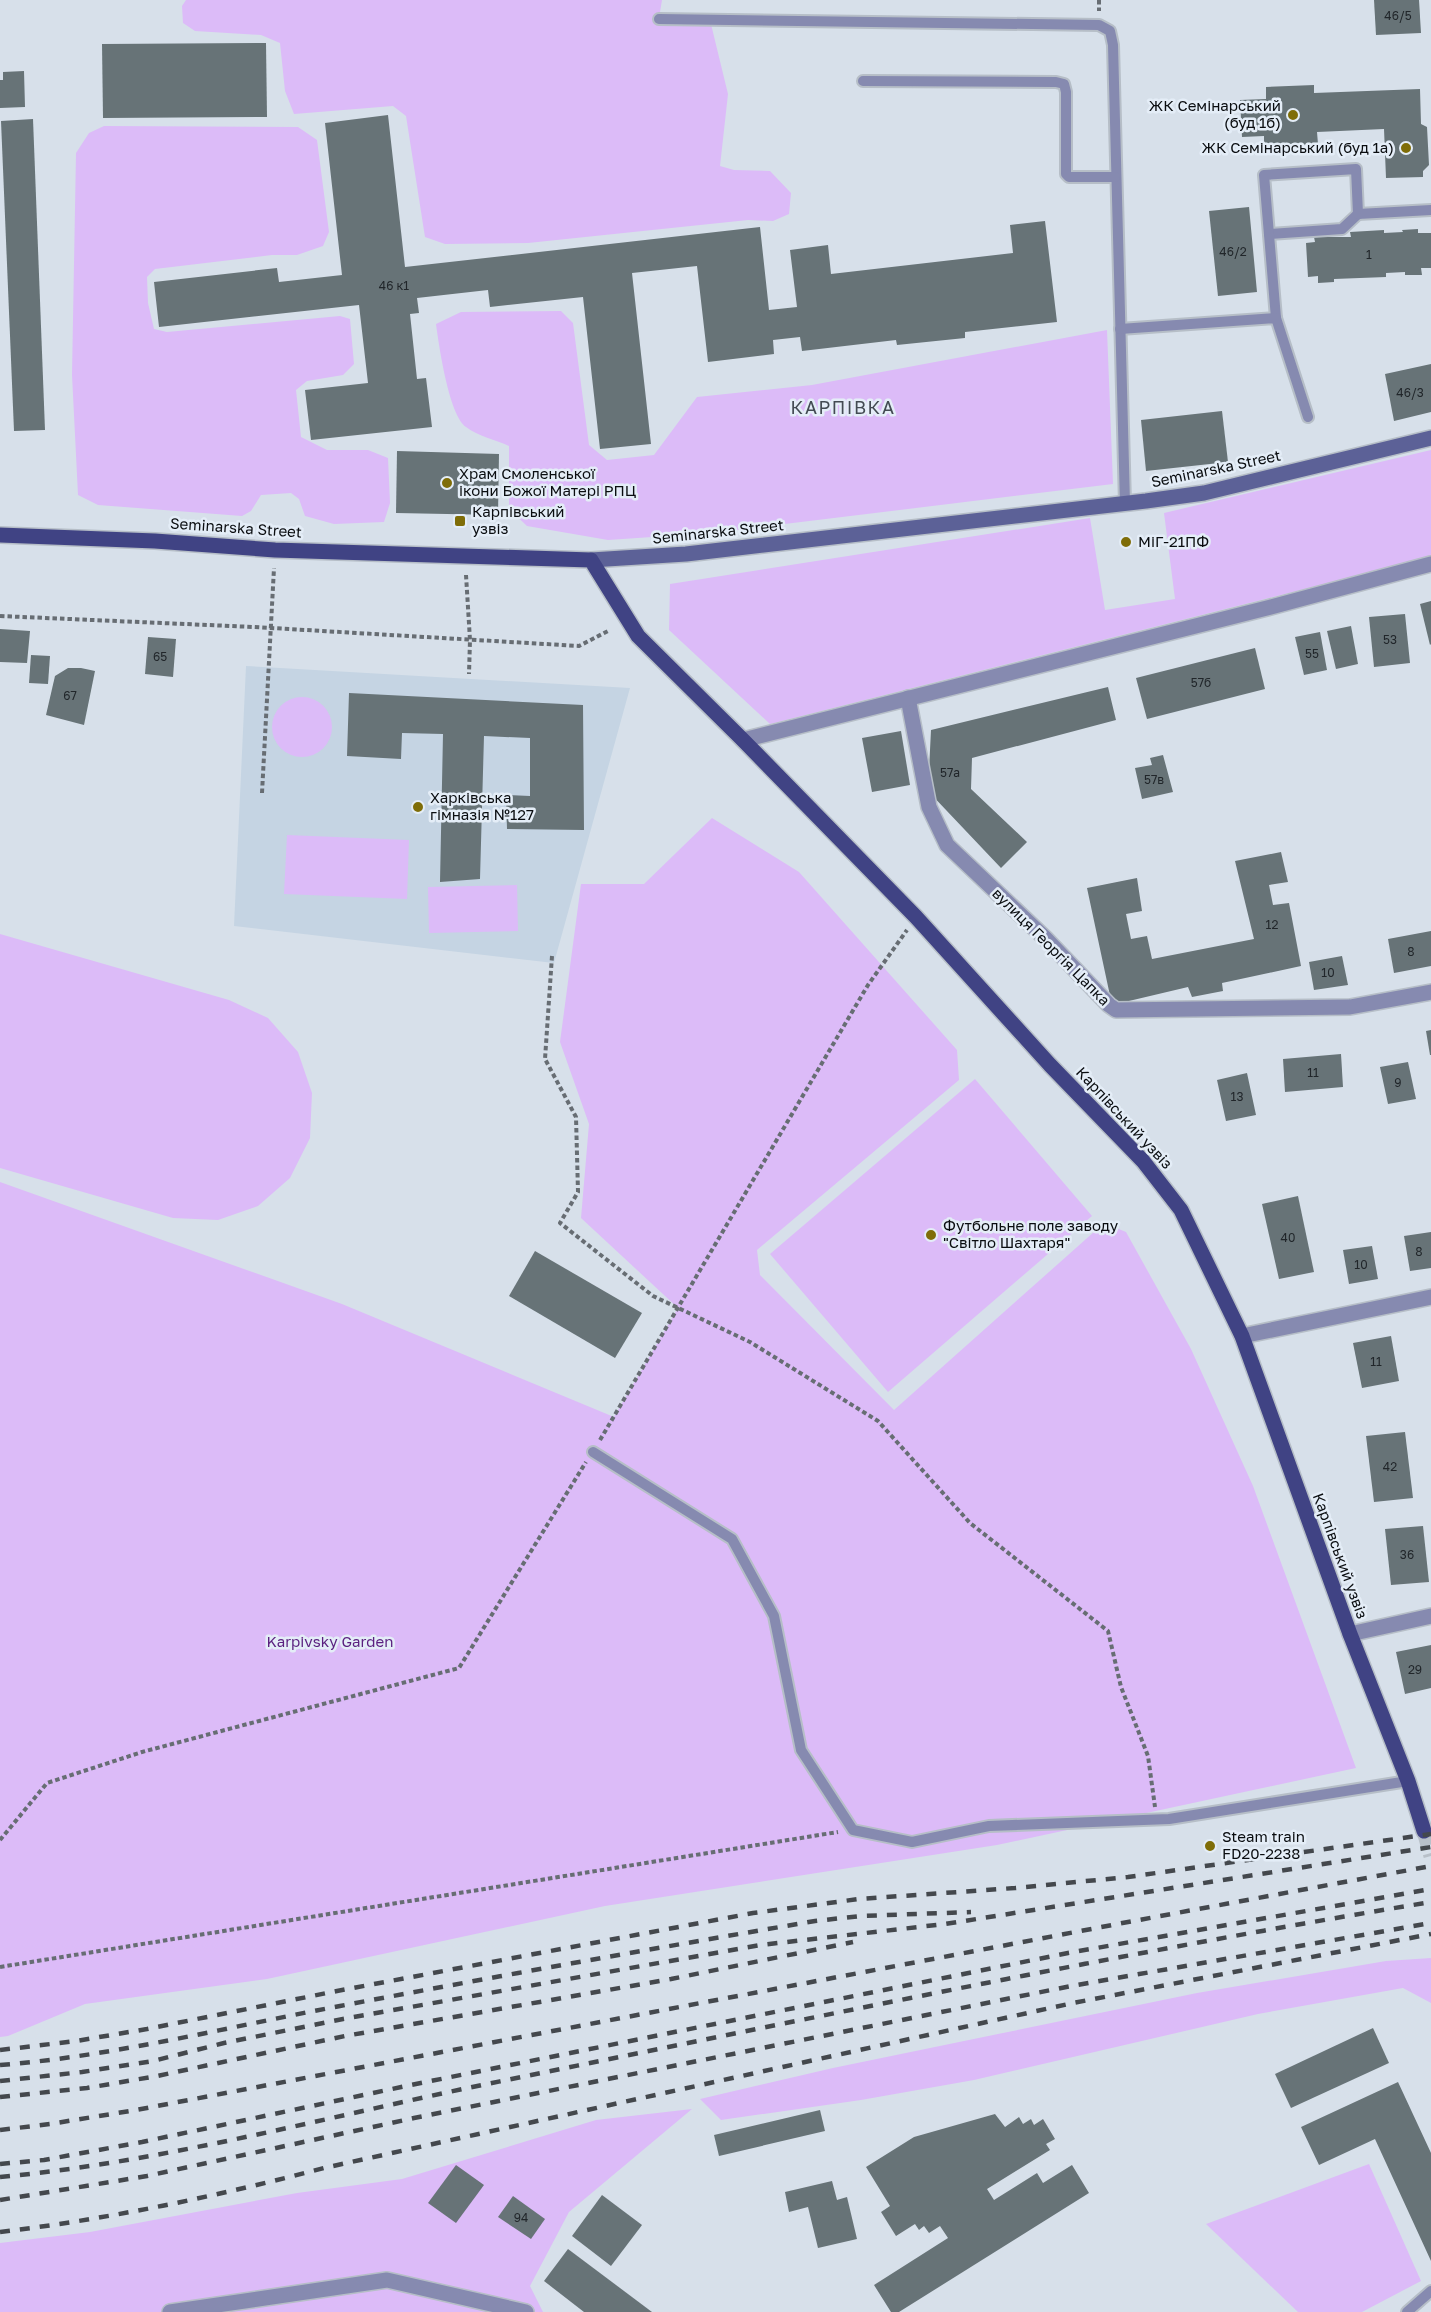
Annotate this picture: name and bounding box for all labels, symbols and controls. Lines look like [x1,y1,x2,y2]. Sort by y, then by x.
house number: 46/5 [1384,8,1412,23]
place label: ЖК Семінарський (буд 1б) [1149,96,1281,131]
marker: ЖК Семінарський (буд 1б) [1286,108,1300,122]
place label: ЖК Семінарський (буд 1а) [1202,138,1394,156]
marker: ЖК Семінарський (буд 1а) [1399,141,1413,155]
house number: 46/2 [1219,244,1247,259]
house number: 1 [1366,247,1372,262]
house number: 46 к1 [379,278,409,293]
house number: 46/3 [1396,385,1424,400]
district label: КАРПІВКА [790,396,896,418]
street label: Seminarska Street [1149,445,1282,491]
place label: Храм Смоленської ікони Божої Матері РПЦ [459,464,637,499]
marker: Храм Смоленської ікони Божої Матері РПЦ [440,476,454,490]
place label: Карпівський узвіз [472,502,565,537]
street label: Seminarska Street [170,513,303,541]
marker: Карпівський узвіз [453,514,467,528]
street label: Seminarska Street [651,515,784,547]
place label: МіГ-21ПФ [1138,532,1209,550]
marker: МіГ-21ПФ [1119,535,1133,549]
house number: 53 [1383,632,1397,647]
house number: 55 [1305,646,1319,661]
house number: 65 [153,649,167,664]
house number: 57б [1191,675,1211,690]
house number: 67 [63,688,77,703]
house number: 57а [940,765,960,780]
house number: 57в [1144,772,1164,787]
place label: Харківська гімназія №127 [430,788,534,823]
marker: Харківська гімназія №127 [411,800,425,814]
street label: вулиця Георгія Цапка [989,884,1114,1009]
house number: 12 [1266,917,1278,932]
house number: 8 [1407,944,1415,959]
house number: 10 [1321,965,1335,980]
street label: Карпівський узвіз [1073,1063,1177,1172]
house number: 11 [1307,1065,1319,1080]
house number: 9 [1394,1075,1402,1090]
house number: 13 [1231,1089,1243,1104]
place label: Футбольне поле заводу "Світло Шахтаря" [943,1216,1119,1251]
marker: Футбольне поле заводу "Світло Шахтаря" [924,1228,938,1242]
house number: 40 [1281,1230,1295,1245]
house number: 8 [1415,1244,1423,1259]
house number: 10 [1354,1257,1368,1272]
house number: 11 [1370,1354,1382,1369]
house number: 42 [1383,1459,1397,1474]
street label: Карпівський узвіз [1310,1490,1372,1621]
house number: 36 [1400,1547,1414,1562]
park label: Karpivsky Garden [267,1632,393,1650]
house number: 29 [1408,1662,1422,1677]
place label: Steam train FD20-2238 [1222,1827,1305,1862]
marker: Steam train FD20-2238 [1203,1839,1217,1853]
house number: 94 [514,2210,528,2225]

